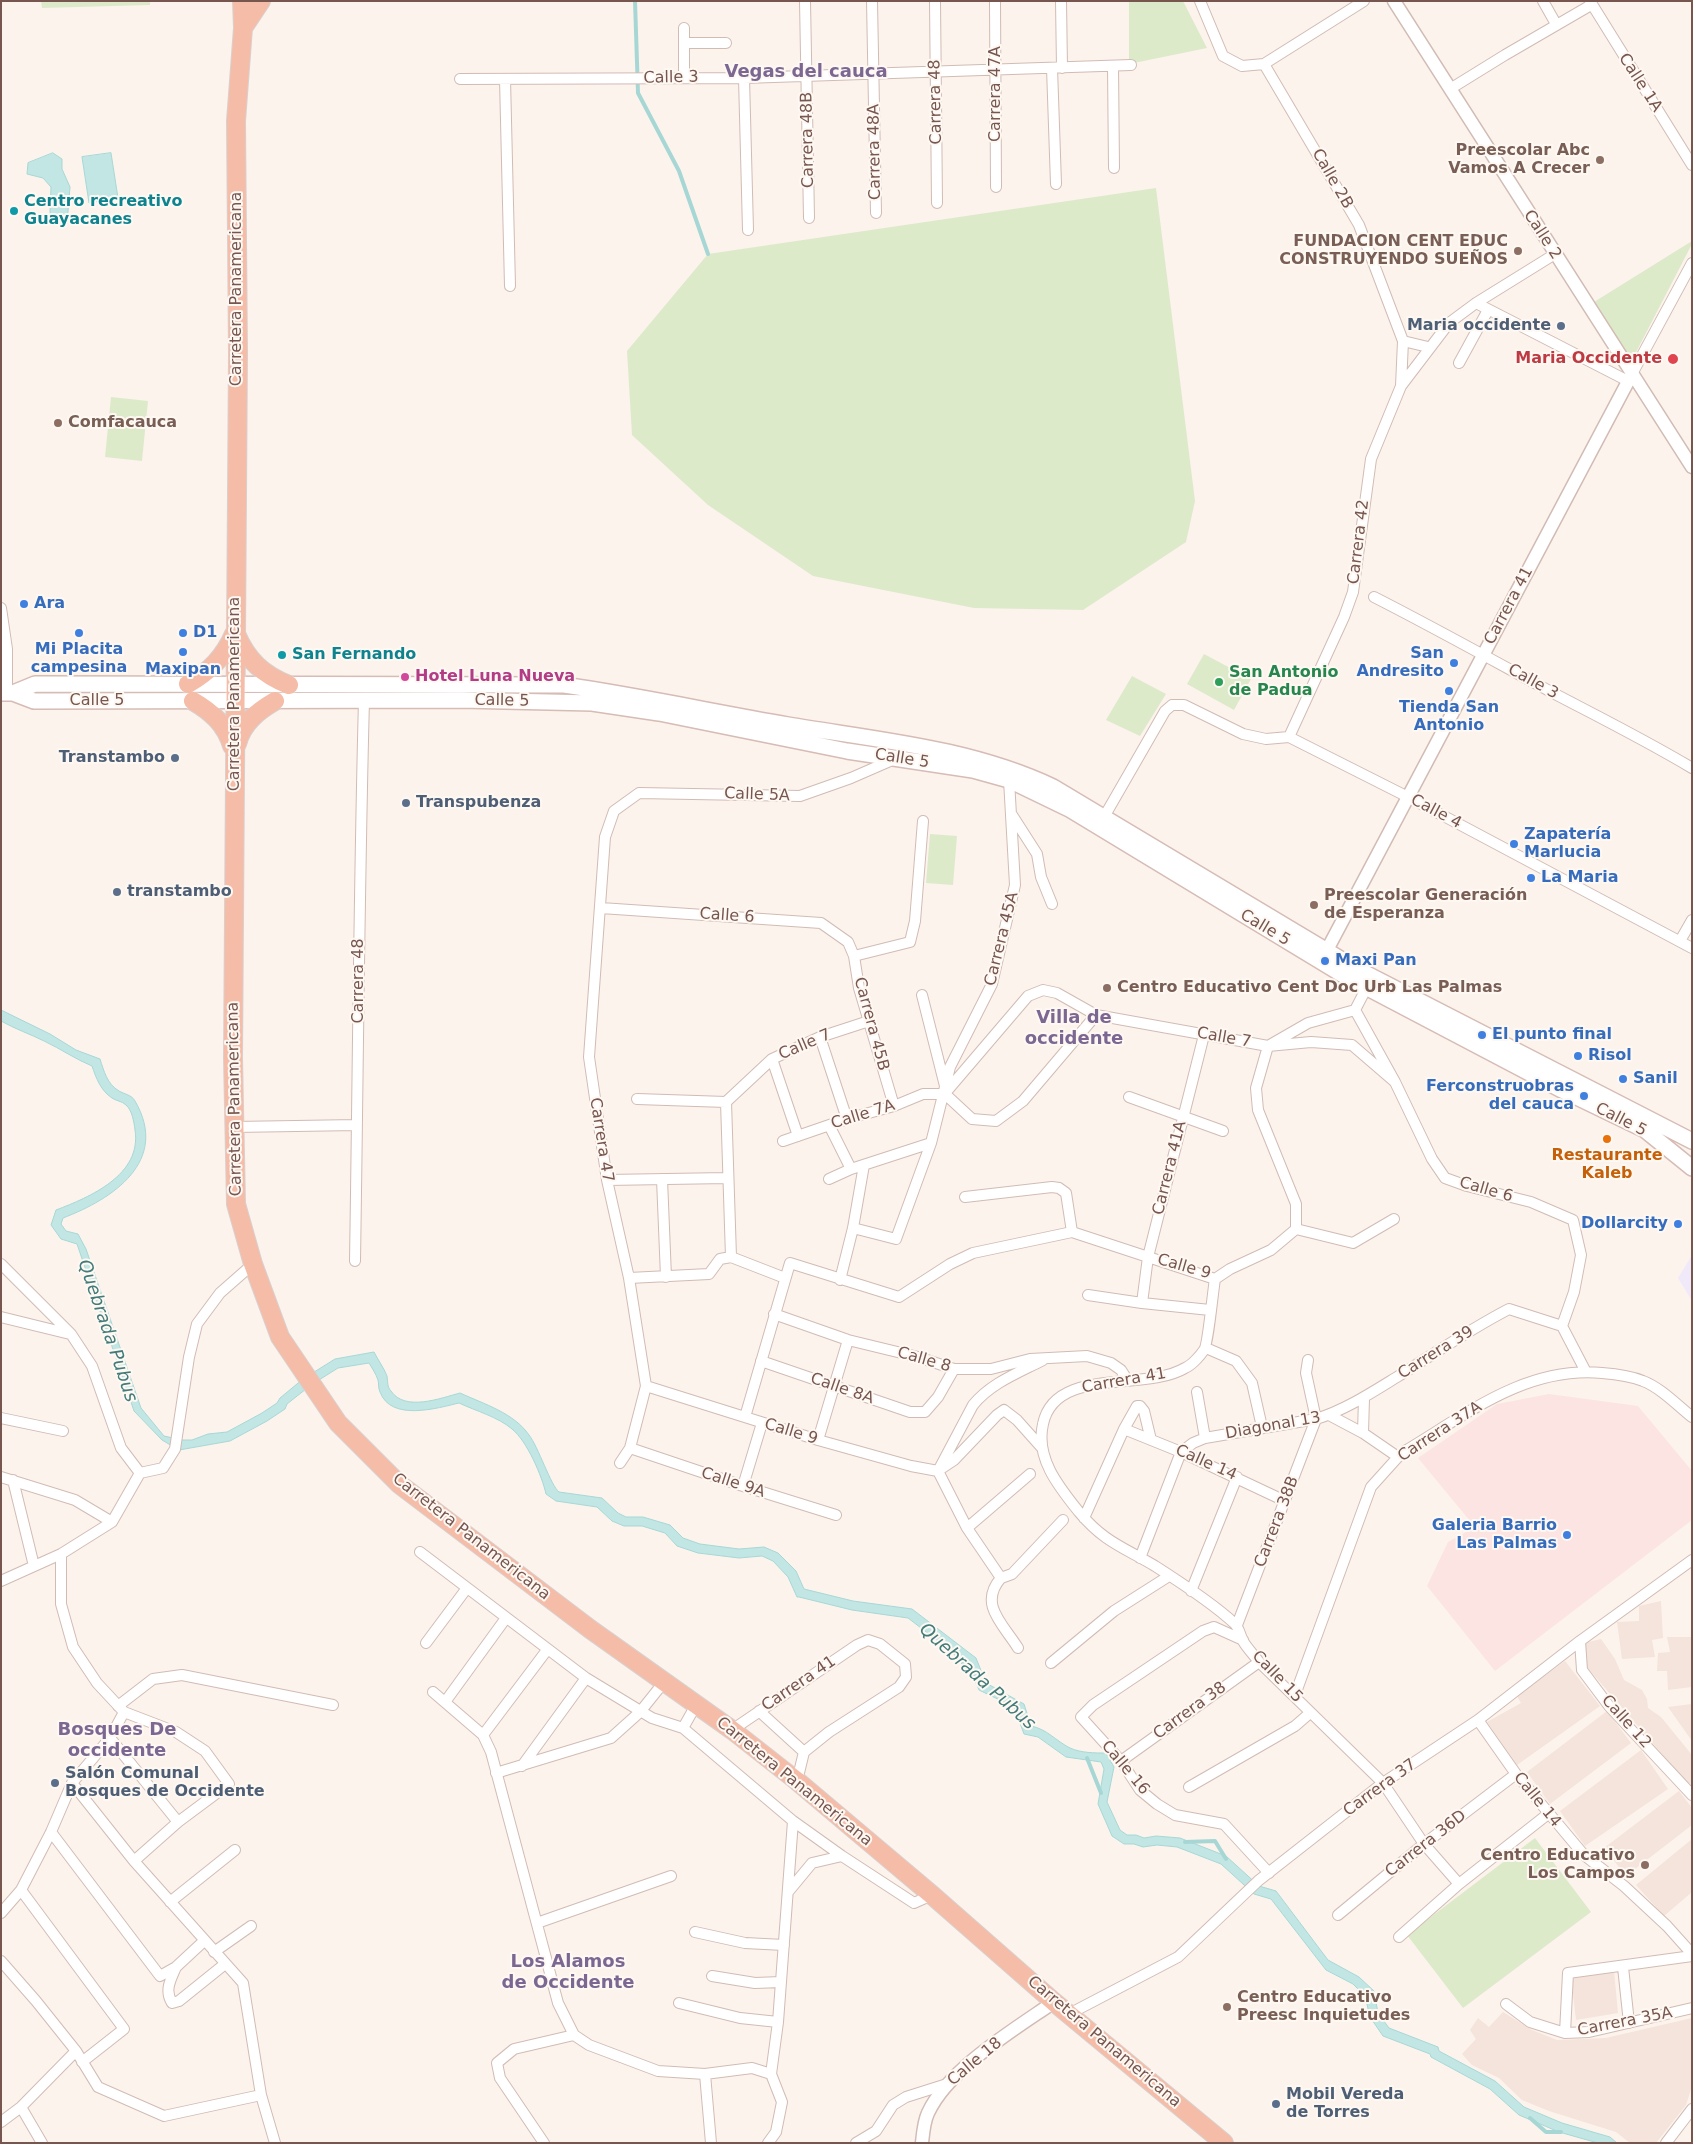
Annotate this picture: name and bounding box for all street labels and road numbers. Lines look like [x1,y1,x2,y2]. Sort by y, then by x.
street label: Carrera 47A [986,46,1006,142]
street label: Calle 1A [1614,50,1666,116]
street label: Carrera 48 [926,59,946,145]
street label: Calle 3 [643,68,699,88]
street label: Carrera 48B [798,92,818,188]
street label: Carrera 48A [865,104,885,200]
street label: Calle 2B [1307,146,1357,212]
street label: Carretera Panamericana [227,192,247,386]
street label: Calle 2 [1519,207,1565,263]
street label: Carrera 42 [1344,499,1374,585]
street label: Carrera 41 [1481,564,1537,648]
street label: Carretera Panamericana [225,597,245,791]
street label: Calle 3 [1504,660,1562,704]
street label: Calle 5 [70,691,124,711]
street label: Calle 5 [474,691,530,711]
street label: Calle 5 [873,745,931,773]
street label: Calle 5A [724,784,790,806]
street label: Calle 4 [1407,791,1465,833]
street label: Carrera 45A [981,890,1023,988]
street label: Calle 6 [699,905,755,927]
street label: Calle 5 [1236,906,1294,950]
street label: Carrera 48 [349,938,369,1024]
street label: Carrera 45B [849,975,893,1073]
street label: Carretera Panamericana [224,1002,246,1196]
street label: Calle 7 [1195,1024,1253,1052]
street label: Calle 7 [776,1025,834,1065]
street label: Carrera 47 [585,1096,617,1184]
street label: Calle 7A [829,1096,897,1134]
street label: Calle 5 [1592,1099,1650,1141]
street label: Carrera 41A [1149,1119,1191,1217]
street label: Calle 6 [1457,1173,1515,1207]
street label: Calle 9 [1155,1250,1213,1284]
street label: Carrera 39 [1395,1322,1477,1384]
street label: Calle 8 [895,1343,953,1377]
street label: Carrera 41 [1080,1364,1168,1398]
street label: Calle 8A [808,1369,876,1409]
street label: Carrera 37A [1394,1398,1486,1466]
street label: Diagonal 13 [1224,1408,1322,1444]
street label: Calle 9 [762,1415,820,1449]
street label: Calle 14 [1172,1441,1240,1485]
street label: Calle 9A [699,1464,767,1502]
street label: Carretera Panamericana [388,1470,554,1604]
street label: Carrera 38B [1251,1474,1303,1570]
street label: Calle 15 [1247,1647,1307,1707]
street label: Carrera 41 [758,1652,840,1716]
street label: Carrera 38 [1150,1678,1230,1744]
street label: Calle 12 [1597,1691,1655,1753]
street label: Carretera Panamericana [712,1713,876,1851]
street label: Calle 16 [1097,1737,1153,1799]
street label: Carrera 37 [1340,1755,1420,1821]
street label: Calle 14 [1509,1769,1565,1831]
street label: Carrera 36D [1382,1806,1470,1882]
street label: Carretera Panamericana [1023,1972,1185,2112]
street label: Carrera 35A [1576,2003,1674,2041]
street label: Calle 18 [944,2034,1006,2090]

